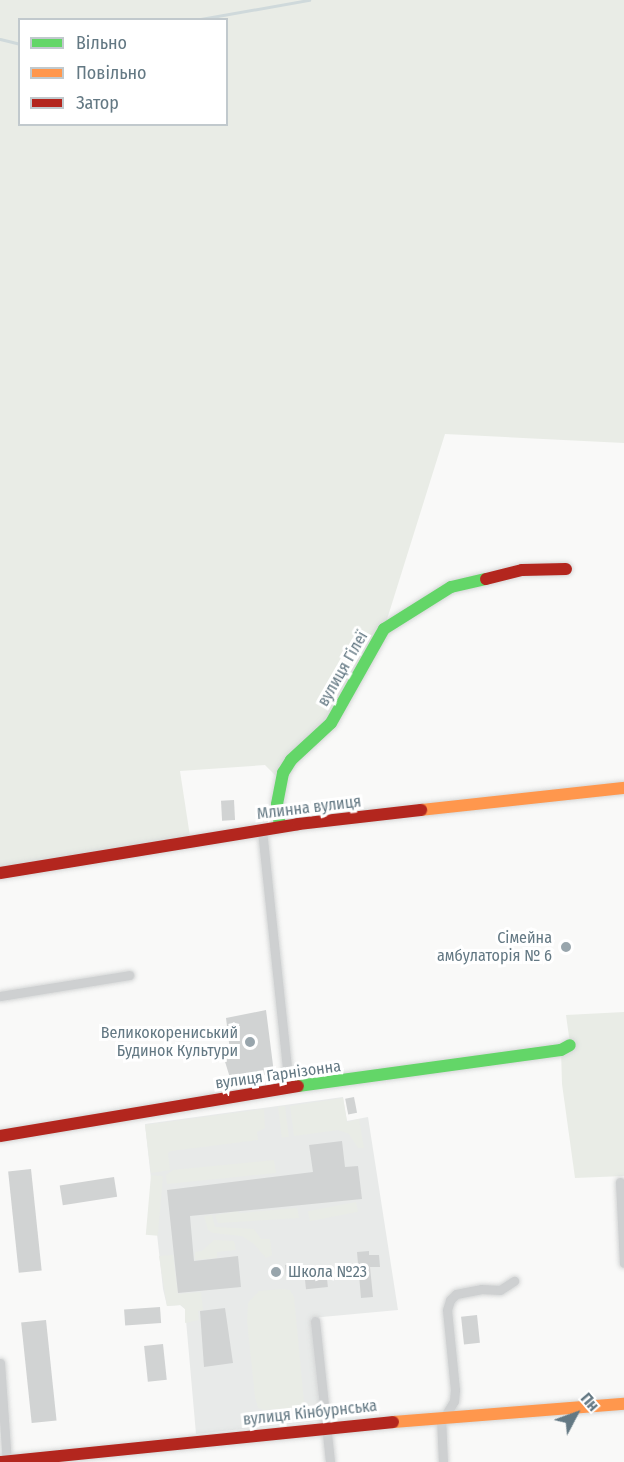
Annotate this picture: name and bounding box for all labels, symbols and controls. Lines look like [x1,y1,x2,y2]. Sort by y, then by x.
legend [18,18,228,126]
text: Вільно [76,32,127,54]
text: Повільно [76,62,147,84]
text: Затор [76,92,119,114]
street label: вулиця Гілеї [314,628,372,710]
street label: Млинна вулиця [256,792,362,824]
place label: Сімейна амбулаторія № 6 [437,928,552,966]
marker: Сімейна амбулаторія № 6 [557,938,575,956]
place label: Великокорениський Будинок Культури [101,1023,238,1061]
marker: Великокорениський Будинок Культури [243,1035,257,1049]
street label: вулиця Гарнізонна [214,1057,342,1093]
place label: Школа №23 [288,1262,367,1282]
marker: Школа №23 [269,1265,283,1279]
north arrow [546,1384,606,1444]
text: Пн [577,1389,603,1415]
street label: вулиця Кінбурнська [242,1396,378,1430]

